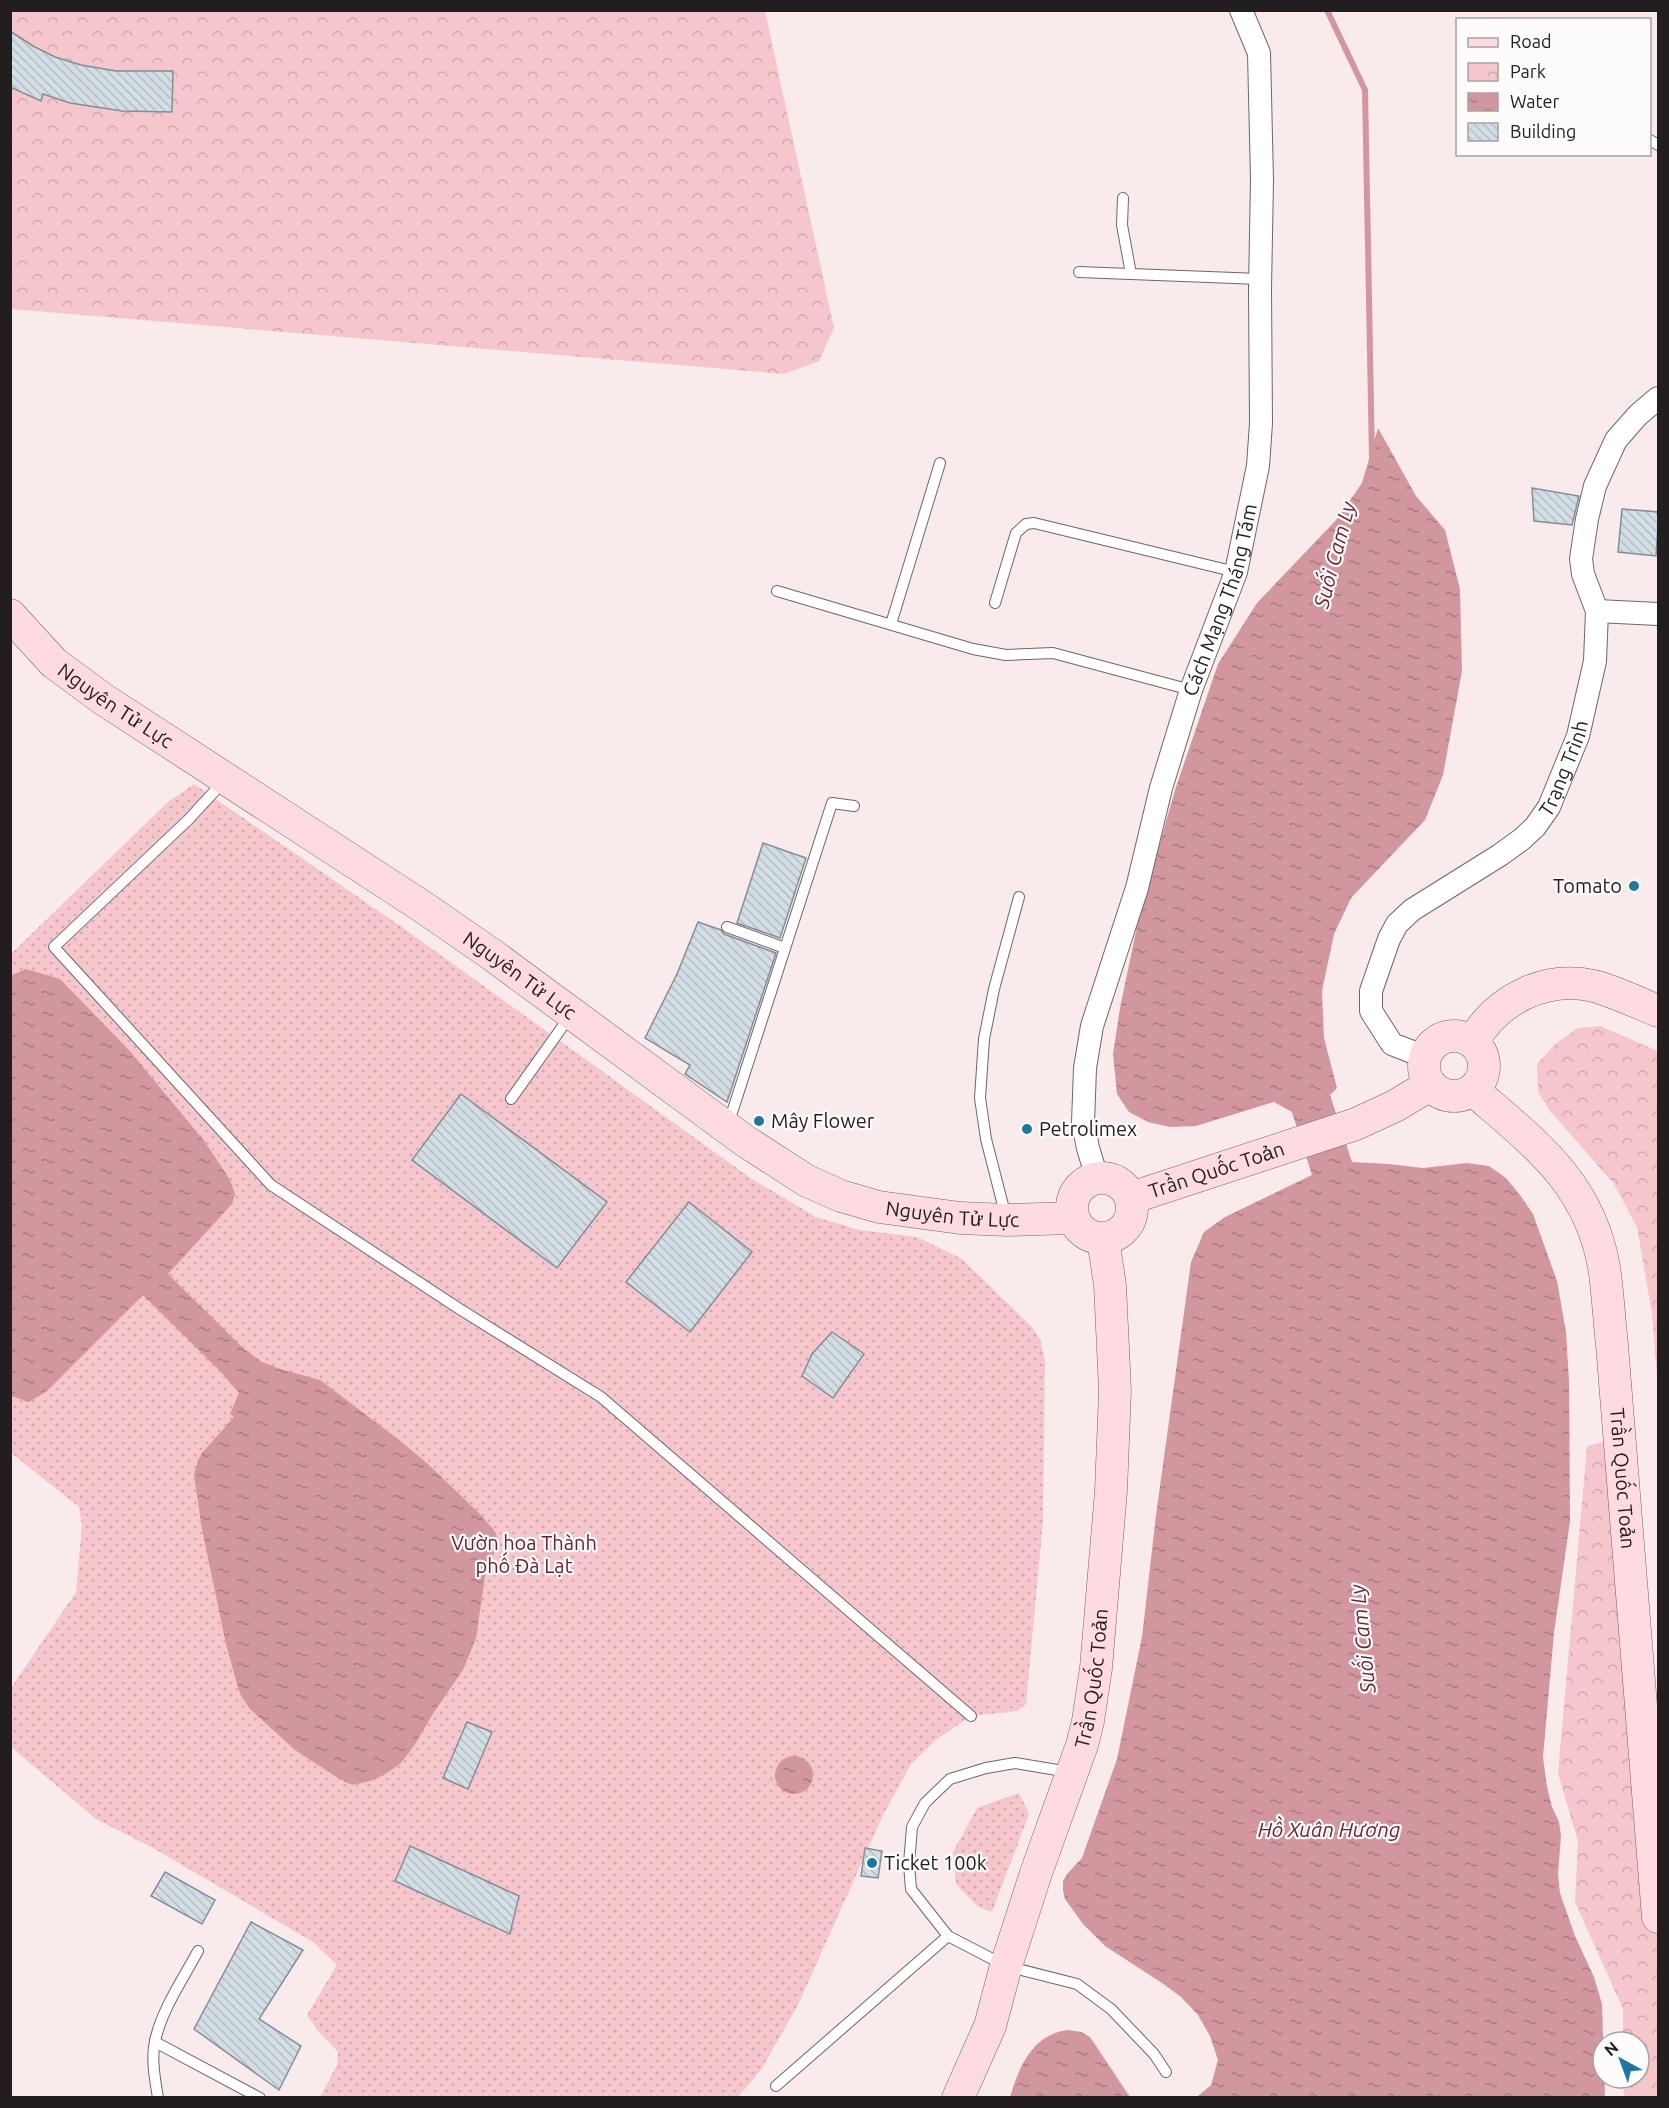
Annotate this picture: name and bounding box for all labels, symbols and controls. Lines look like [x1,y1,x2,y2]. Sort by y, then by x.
legend [1456,18,1651,156]
text: Road [1510,31,1552,51]
text: Park [1510,61,1546,81]
text: Water [1510,91,1560,111]
text: Building [1510,121,1576,141]
water label: Suối Cam Ly [1306,497,1360,612]
street label: Cách Mạng Tháng Tám [1178,502,1261,699]
street label: Nguyên Tử Lực [54,658,178,752]
street label: Trạng Trình [1534,718,1592,821]
place label: Tomato [1553,874,1622,897]
marker: Tomato [1627,879,1641,893]
street label: Nguyên Tử Lực [459,926,581,1024]
place label: Mây Flower [771,1109,875,1132]
marker: Mây Flower [752,1114,766,1128]
place label: Petrolimex [1039,1117,1137,1140]
marker: Petrolimex [1020,1122,1034,1136]
street label: Trần Quốc Toản [1146,1136,1287,1202]
street label: Nguyên Tử Lực [884,1196,1020,1231]
street label: Trần Quốc Toản [1606,1407,1640,1550]
park label: Vườn hoa Thành phố Đà Lạt [451,1531,597,1577]
water label: Suối Cam Ly [1342,1582,1380,1696]
street label: Trần Quốc Toản [1070,1608,1112,1751]
water label: Hồ Xuân Hương [1258,1815,1400,1841]
place label: Ticket 100k [884,1851,987,1874]
marker: Ticket 100k [865,1856,879,1870]
north arrow [1591,2030,1651,2090]
text: N [1601,2038,1622,2059]

